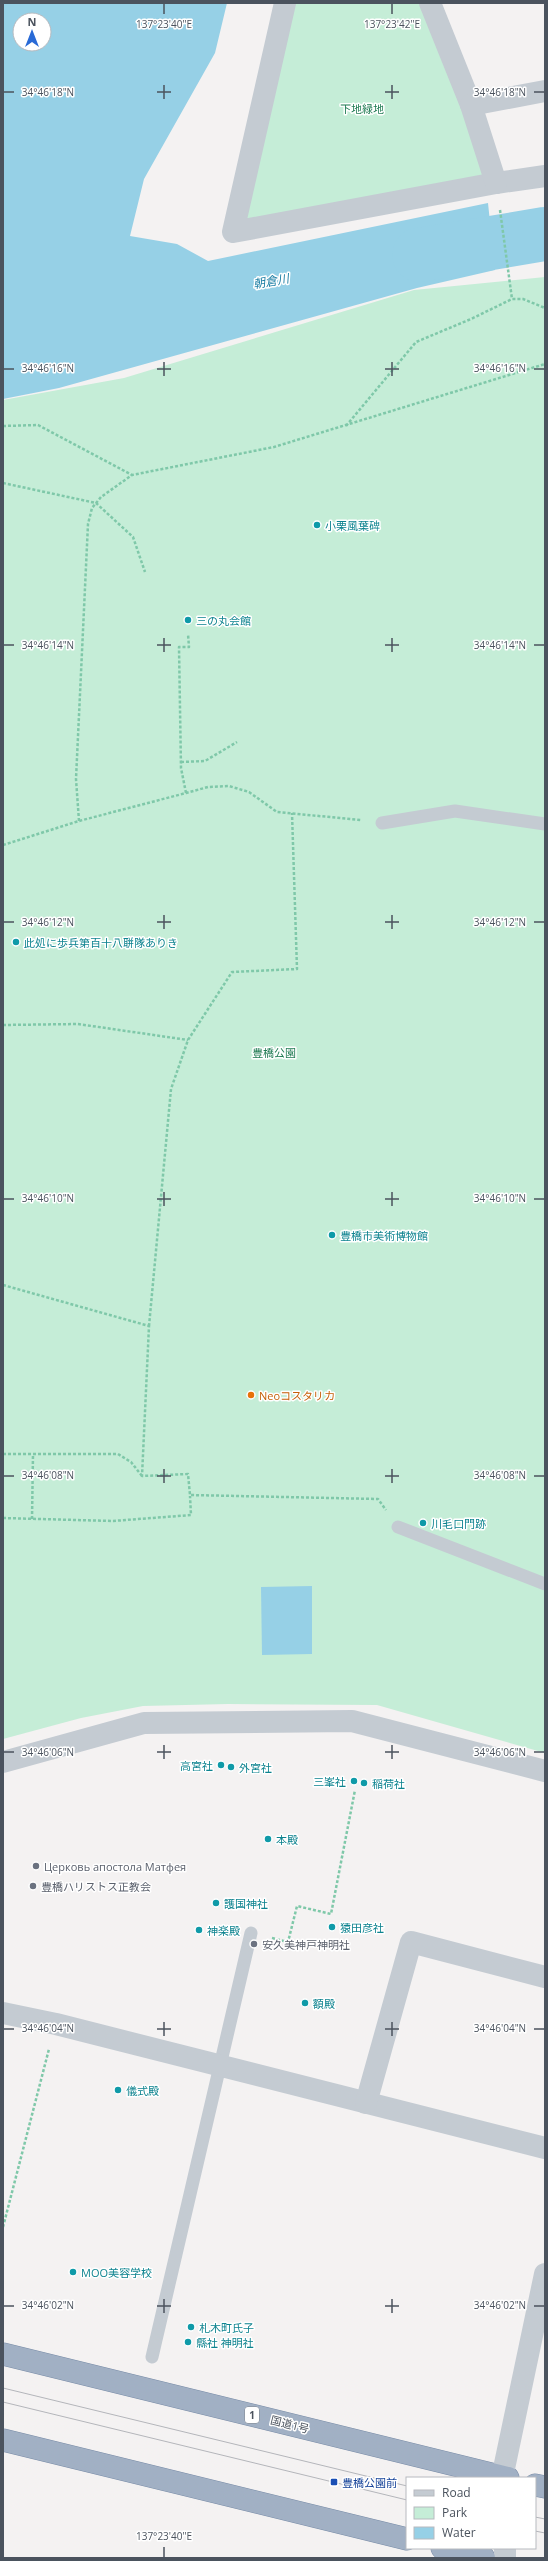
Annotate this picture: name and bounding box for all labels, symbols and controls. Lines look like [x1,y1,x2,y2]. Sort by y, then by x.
north arrow [12,12,52,52]
text: N [28,14,36,29]
text: 137°23'40"E [136,17,192,31]
text: 137°23'42"E [364,17,420,31]
text: 34°46'18"N [22,85,74,99]
text: 34°46'18"N [474,85,526,99]
park label: 下地緑地 [340,101,384,116]
water label: 朝倉川 [252,269,292,292]
text: 34°46'16"N [22,361,74,375]
text: 34°46'16"N [474,361,526,375]
place label: 小栗風葉碑 [325,518,380,533]
marker: 小栗風葉碑 [312,520,322,530]
place label: 三の丸会館 [196,613,251,628]
marker: 三の丸会館 [183,615,193,625]
text: 34°46'14"N [22,638,74,652]
text: 34°46'14"N [474,638,526,652]
text: 34°46'12"N [22,915,74,929]
text: 34°46'12"N [474,915,526,929]
place label: 此処に歩兵第百十八聠隊ありき [24,935,178,950]
marker: 此処に歩兵第百十八聠隊ありき [11,937,21,947]
park label: 豊橋公園 [252,1045,296,1060]
text: 34°46'10"N [22,1191,74,1205]
text: 34°46'10"N [474,1191,526,1205]
place label: 豊橋市美術博物館 [340,1228,428,1243]
marker: 豊橋市美術博物館 [327,1230,337,1240]
place label: Neoコスタリカ [259,1388,335,1403]
marker: Neoコスタリカ [246,1390,256,1400]
text: 34°46'08"N [22,1468,74,1482]
text: 34°46'08"N [474,1468,526,1482]
place label: 川毛口門跡 [431,1516,486,1531]
marker: 川毛口門跡 [418,1518,428,1528]
text: 34°46'06"N [22,1745,74,1759]
text: 34°46'06"N [474,1745,526,1759]
place label: 高宮社 [180,1758,213,1773]
marker: 高宮社 [216,1760,226,1770]
place label: 外宮社 [239,1760,272,1775]
marker: 外宮社 [226,1762,236,1772]
place label: 三峯社 [313,1774,346,1789]
marker: 三峯社 [349,1776,359,1786]
place label: 稲荷社 [372,1776,405,1791]
marker: 稲荷社 [359,1778,369,1788]
place label: 本殿 [276,1832,298,1847]
marker: 本殿 [263,1834,273,1844]
place label: Церковь апостола Матфея [44,1859,186,1874]
marker: Церковь апостола Матфея [31,1861,41,1871]
place label: 豊橋ハリストス正教会 [41,1879,151,1894]
marker: 豊橋ハリストス正教会 [28,1881,38,1891]
place label: 護国神社 [224,1896,268,1911]
marker: 護国神社 [211,1898,221,1908]
place label: 猿田彦社 [340,1920,384,1935]
marker: 猿田彦社 [327,1922,337,1932]
place label: 神楽殿 [207,1923,240,1938]
marker: 神楽殿 [194,1925,204,1935]
place label: 安久美神戸神明社 [262,1937,350,1952]
marker: 安久美神戸神明社 [249,1939,259,1949]
place label: 額殿 [313,1996,335,2011]
marker: 額殿 [300,1998,310,2008]
text: 34°46'04"N [22,2021,74,2035]
text: 34°46'04"N [474,2021,526,2035]
place label: 儀式殿 [126,2083,159,2098]
marker: 儀式殿 [113,2085,123,2095]
place label: MOO美容学校 [81,2265,152,2280]
marker: MOO美容学校 [68,2267,78,2277]
text: 34°46'02"N [22,2298,74,2312]
text: 34°46'02"N [474,2298,526,2312]
place label: 札木町氏子 [199,2320,254,2335]
marker: 札木町氏子 [186,2322,196,2332]
place label: 縣社 神明社 [196,2335,254,2350]
marker: 縣社 神明社 [183,2337,193,2347]
road number: 1 [245,2407,259,2423]
street label: 国道1号 [269,2412,311,2436]
place label: 豊橋公園前 [342,2475,397,2490]
marker: 豊橋公園前 [329,2477,339,2487]
legend [406,2477,536,2549]
text: Road [442,2484,471,2501]
text: Park [442,2504,468,2521]
text: Water [442,2524,476,2541]
text: 137°23'40"E [136,2529,192,2543]

